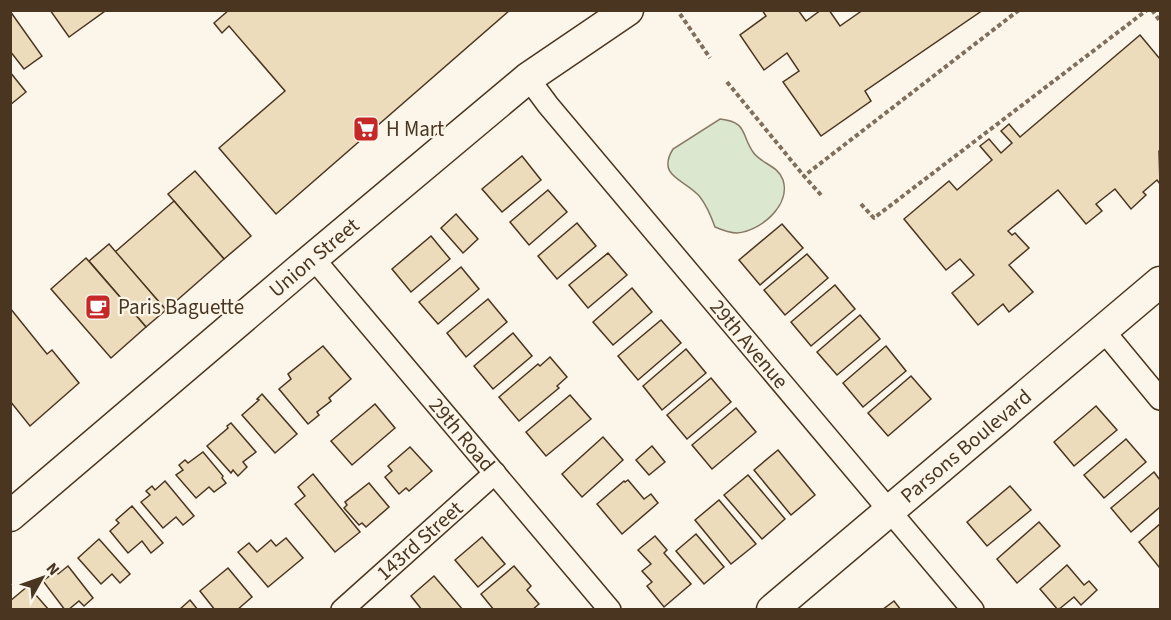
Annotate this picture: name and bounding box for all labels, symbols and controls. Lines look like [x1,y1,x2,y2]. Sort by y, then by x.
supermarket icon: H Mart [351,114,381,144]
place label: H Mart [386,114,444,144]
street label: Union Street [262,211,366,304]
cafe icon: Paris Baguette [83,292,113,322]
place label: Paris Baguette [118,292,244,322]
street label: 29th Avenue [703,293,796,395]
street label: Parsons Boulevard [894,382,1038,510]
street label: 29th Road [422,391,502,478]
street label: 143rd Street [370,494,469,587]
north arrow [12,548,72,608]
text: N [41,558,65,580]

